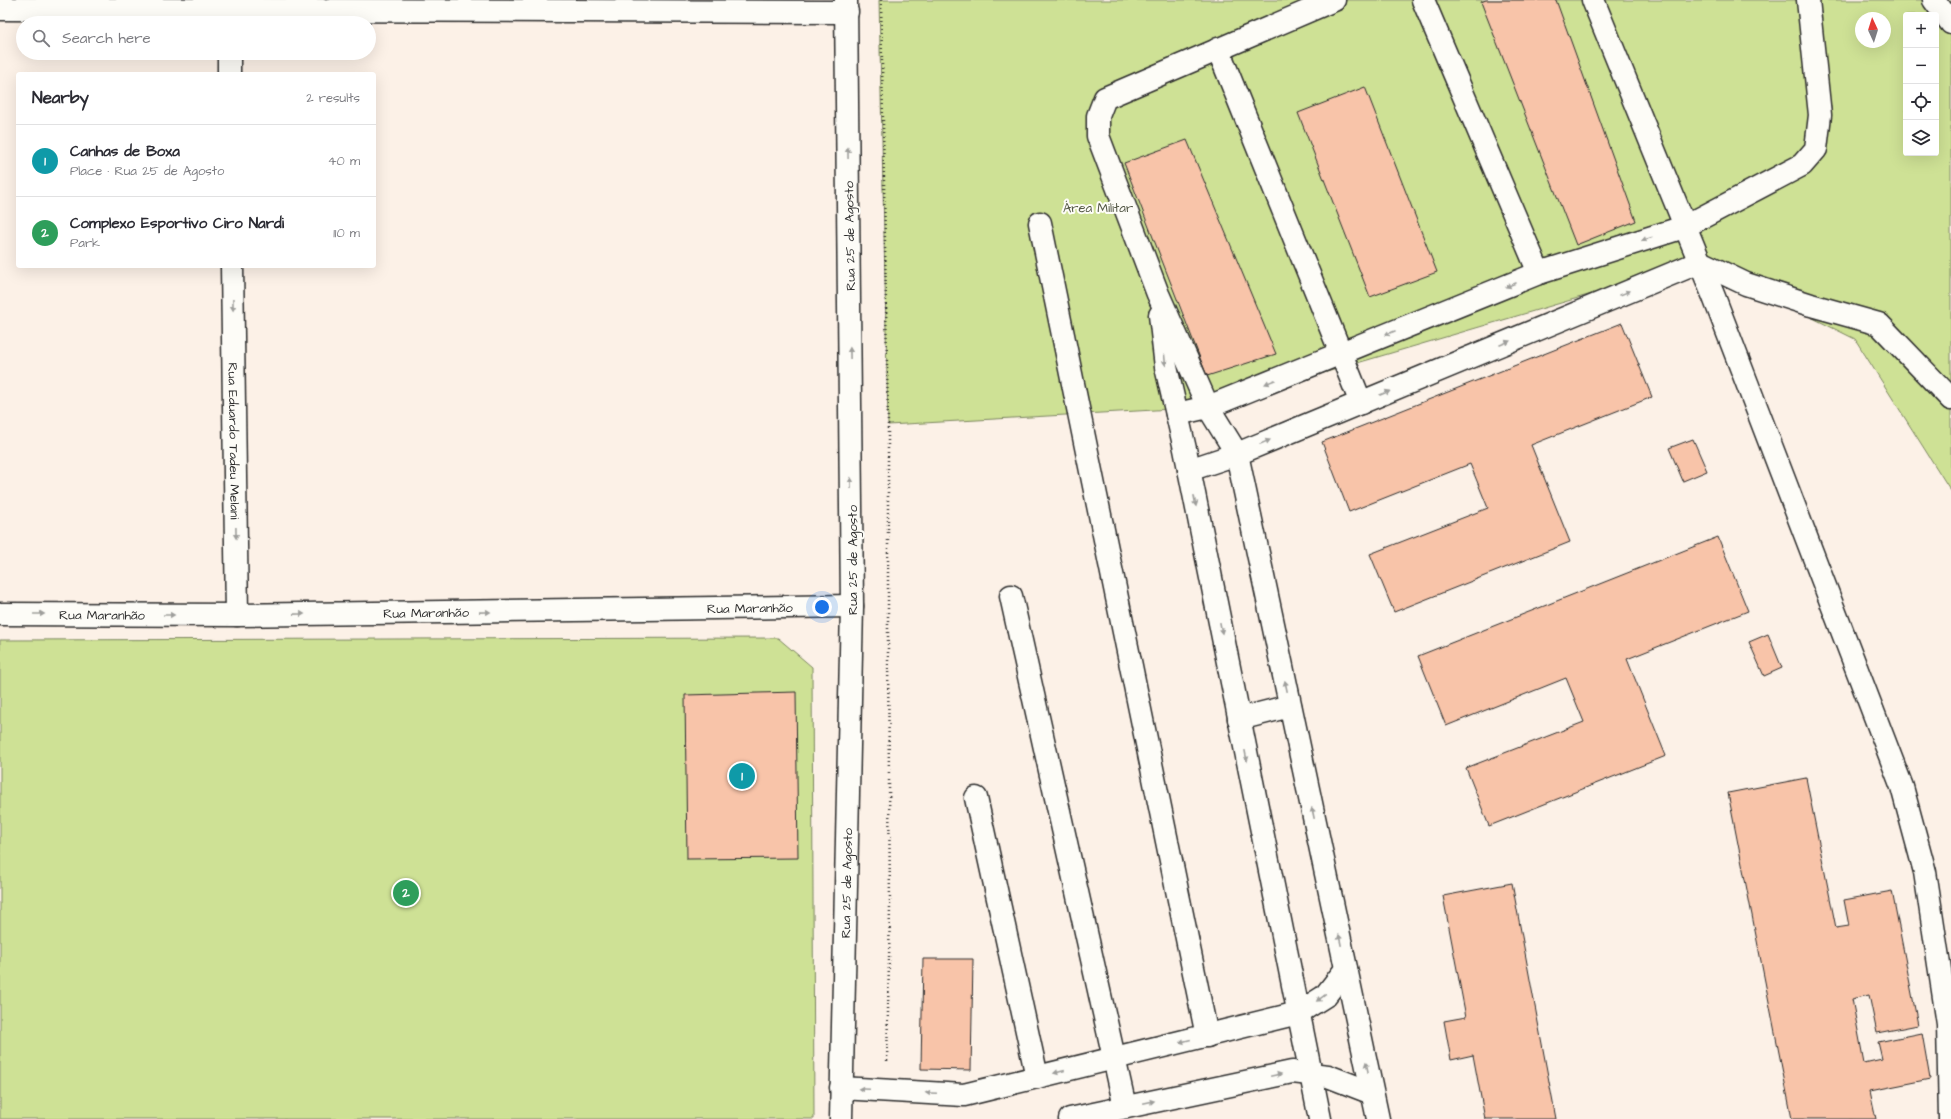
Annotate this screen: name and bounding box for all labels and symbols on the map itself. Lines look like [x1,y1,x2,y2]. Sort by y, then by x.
north arrow [1855,12,1891,48]
one-way arrow [845,146,851,159]
street label: Rua 25 de Agosto [840,180,861,291]
park label: Área Militar [1063,199,1133,217]
one-way arrow [1641,236,1653,242]
one-way arrow [1504,282,1516,288]
one-way arrow [1620,290,1632,296]
one-way arrow [230,299,236,312]
one-way arrow [1384,331,1396,337]
one-way arrow [1500,340,1511,346]
one-way arrow [847,346,853,359]
one-way arrow [1162,354,1168,366]
street label: Rua Eduardo Tadeu Melani [223,362,244,520]
one-way arrow [1263,380,1275,386]
one-way arrow [1380,389,1392,395]
one-way arrow [1259,439,1271,445]
one-way arrow [848,476,854,489]
one-way arrow [1192,495,1198,507]
street label: Rua 25 de Agosto [844,504,863,615]
one-way arrow [233,527,239,540]
your location [812,597,832,617]
street label: Rua Maranhão [707,599,794,618]
street label: Rua Maranhão [383,604,470,623]
street label: Rua Maranhão [59,606,146,625]
one-way arrow [479,609,492,615]
one-way arrow [33,611,46,617]
one-way arrow [293,611,305,618]
one-way arrow [163,612,176,618]
one-way arrow [1218,622,1224,635]
one-way arrow [1283,679,1289,692]
one-way arrow [1244,750,1250,762]
pin: 1 [729,761,755,791]
one-way arrow [1310,807,1316,819]
street label: Rua 25 de Agosto [837,827,858,938]
pin: 2 [393,878,419,908]
one-way arrow [1337,934,1343,946]
one-way arrow [1316,994,1326,1002]
one-way arrow [1179,1038,1191,1044]
one-way arrow [1364,1061,1370,1073]
one-way arrow [1052,1069,1065,1075]
one-way arrow [1270,1072,1283,1078]
one-way arrow [857,1086,870,1092]
one-way arrow [925,1089,937,1096]
one-way arrow [1143,1099,1155,1105]

